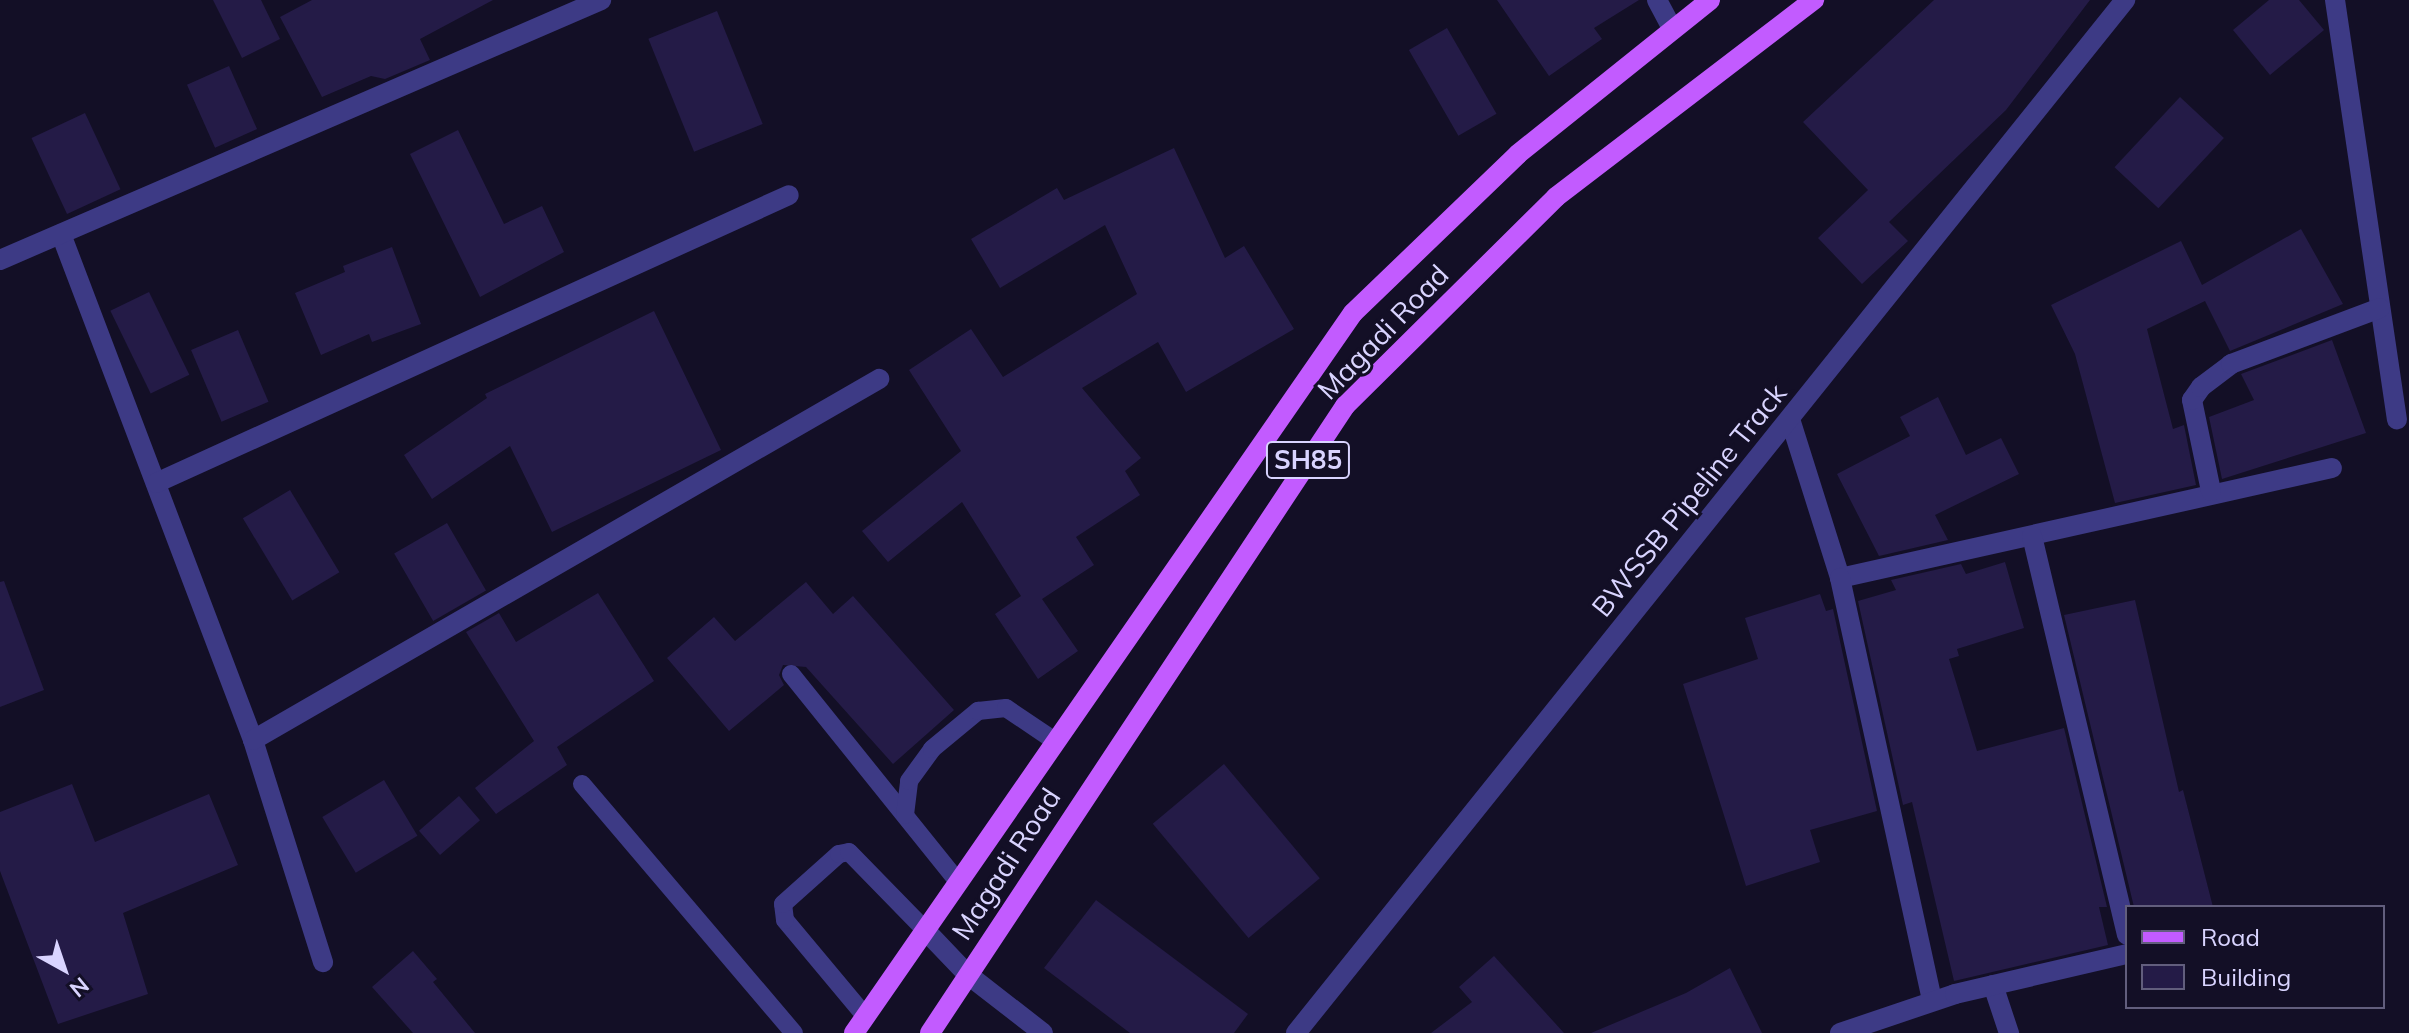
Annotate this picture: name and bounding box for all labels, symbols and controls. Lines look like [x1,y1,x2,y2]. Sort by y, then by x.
street label: Magadi Road [1311,258,1455,406]
street label: BWSSB Pipeline Track [1585,377,1793,623]
road number: SH85 [1264,438,1352,482]
street label: Magadi Road [945,782,1067,946]
legend [2125,905,2385,1009]
text: Road [2201,922,2260,952]
north arrow [24,929,104,1009]
text: Building [2201,962,2291,992]
text: N [64,971,95,1003]

